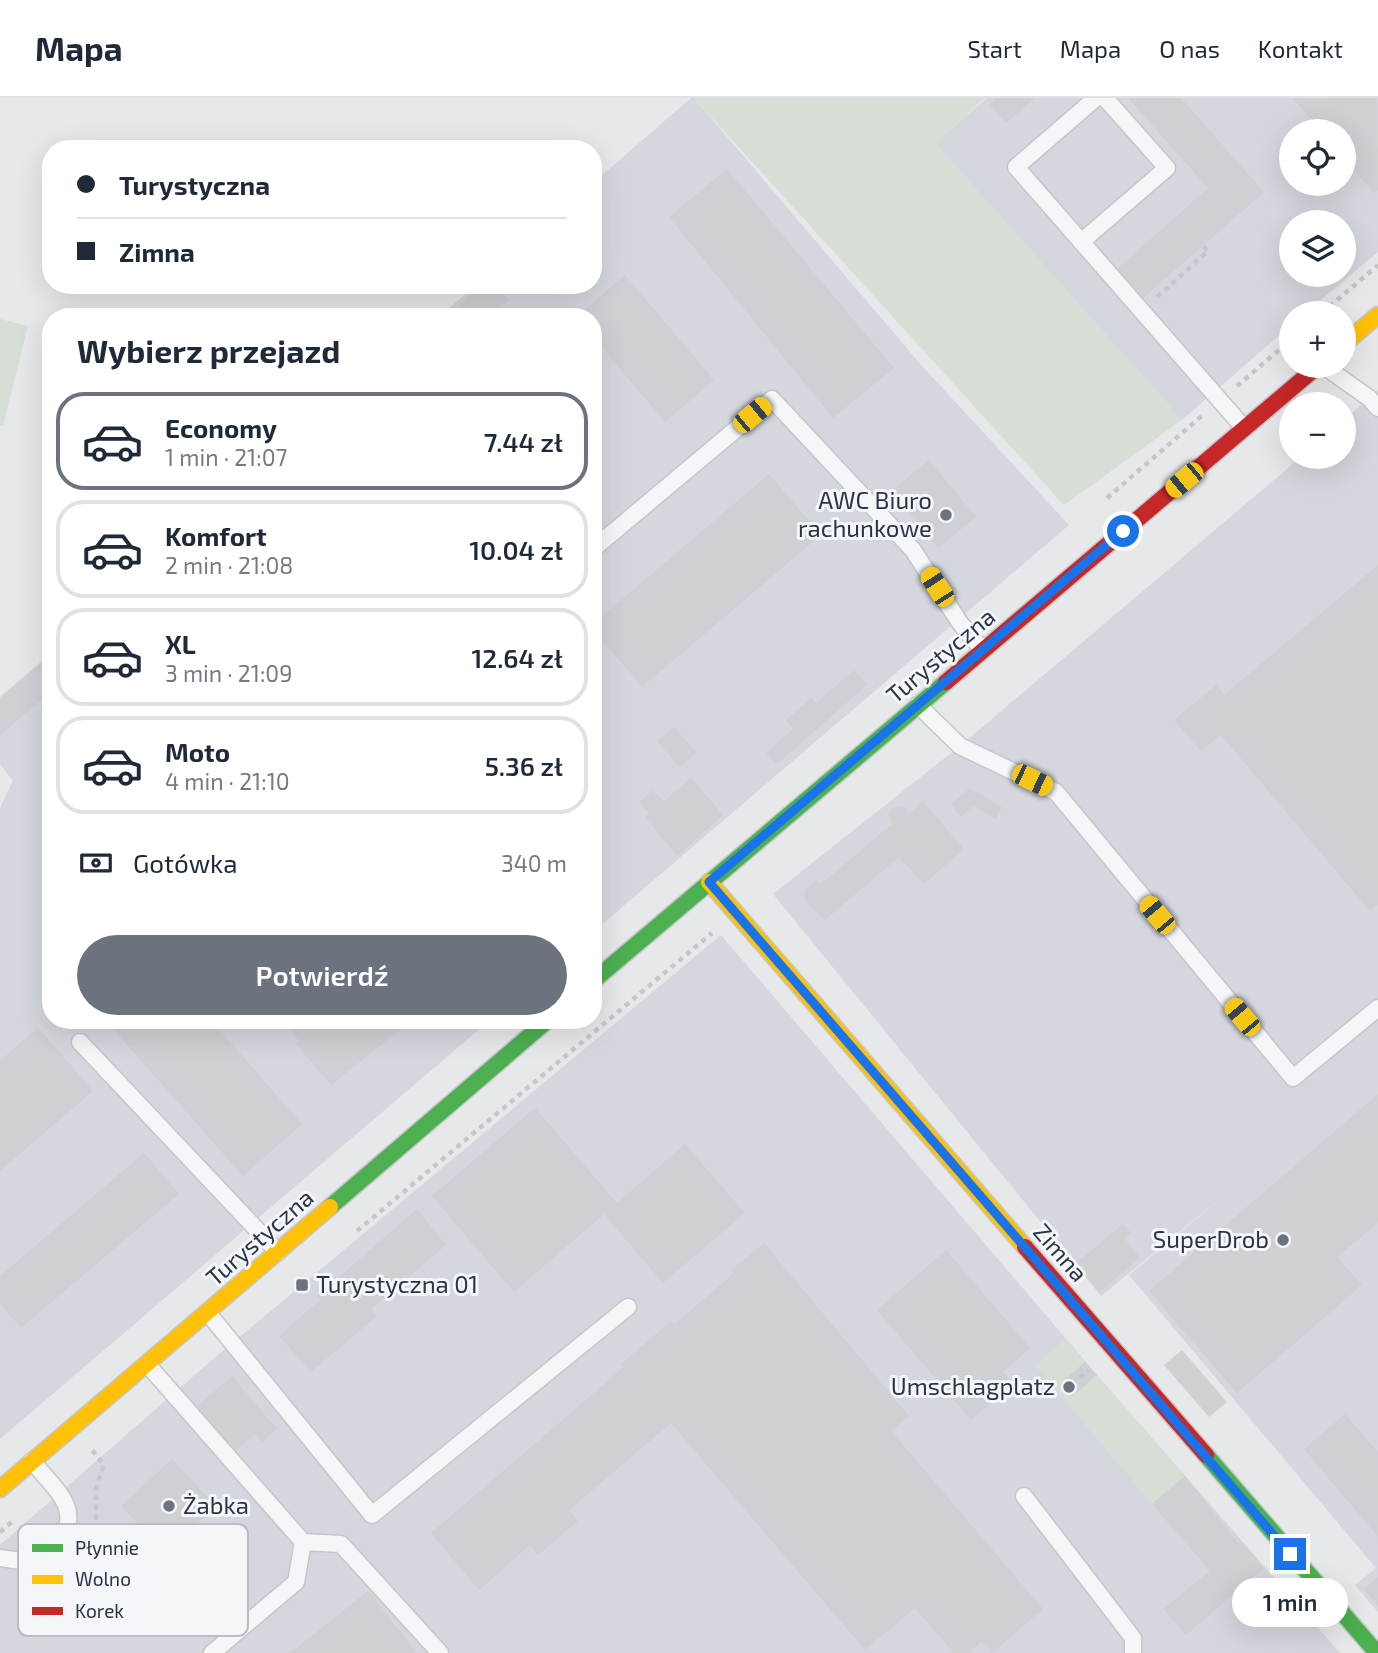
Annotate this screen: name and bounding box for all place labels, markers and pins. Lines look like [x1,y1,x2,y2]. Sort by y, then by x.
place label: AWC Biuro rachunkowe [798,485,932,542]
marker: AWC Biuro rachunkowe [938,507,954,523]
place label: SuperDrob [1153,1224,1269,1253]
marker: SuperDrob [1275,1232,1291,1248]
place label: Turystyczna 01 [316,1269,478,1298]
marker: Turystyczna 01 [294,1277,310,1293]
place label: Umschlagplatz [891,1371,1055,1400]
marker: Umschlagplatz [1061,1379,1077,1395]
place label: Żabka [183,1490,249,1519]
marker: Żabka [161,1498,177,1514]

